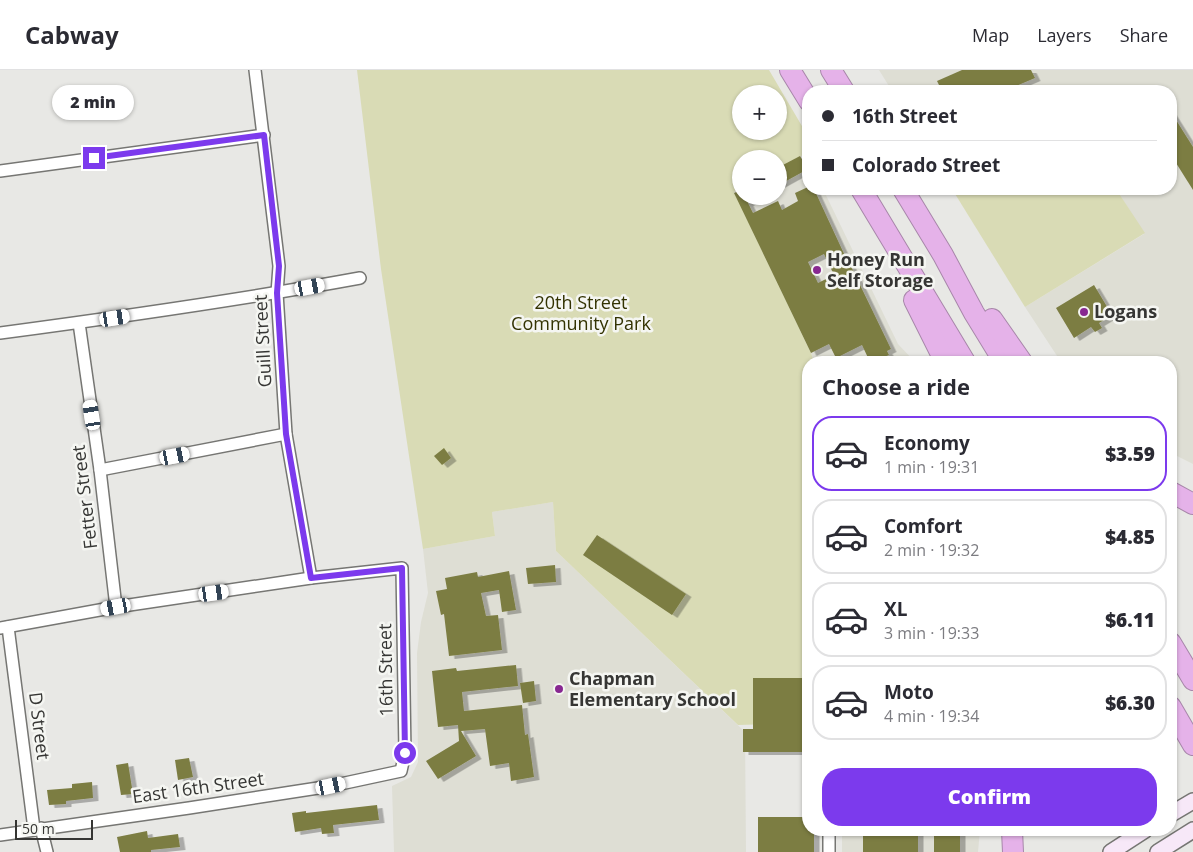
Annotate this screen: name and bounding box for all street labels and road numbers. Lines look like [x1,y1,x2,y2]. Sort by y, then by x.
street label: Guill Street [248,294,276,388]
street label: Fetter Street [66,444,102,551]
street label: 16th Street [372,623,398,717]
street label: D Street [24,691,56,761]
street label: East 16th Street [131,766,265,808]

